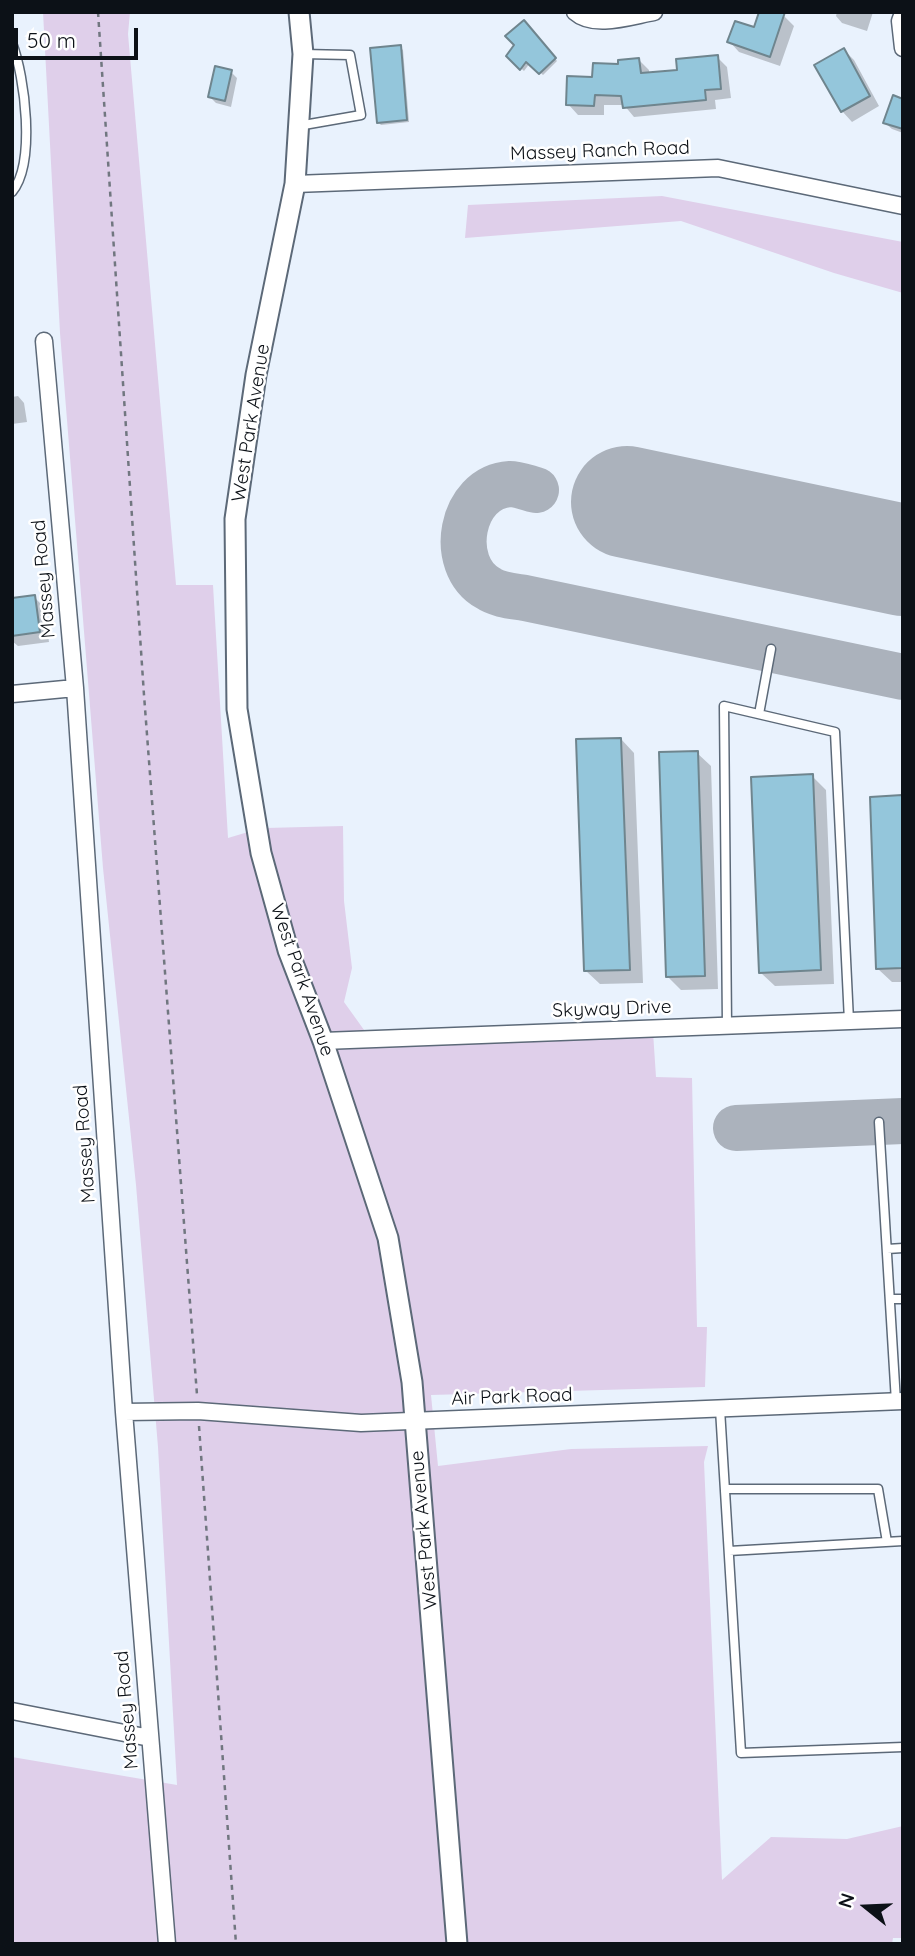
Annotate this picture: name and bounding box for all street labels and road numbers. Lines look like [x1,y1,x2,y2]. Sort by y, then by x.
street label: Massey Ranch Road [510,136,690,166]
street label: West Park Avenue [227,342,275,504]
street label: Massey Road [27,519,61,639]
street label: West Park Avenue [265,901,339,1059]
street label: Skyway Drive [552,996,672,1022]
street label: Massey Road [69,1084,101,1204]
street label: Air Park Road [451,1383,573,1411]
street label: West Park Avenue [406,1449,442,1611]
street label: Massey Road [110,1650,144,1770]

